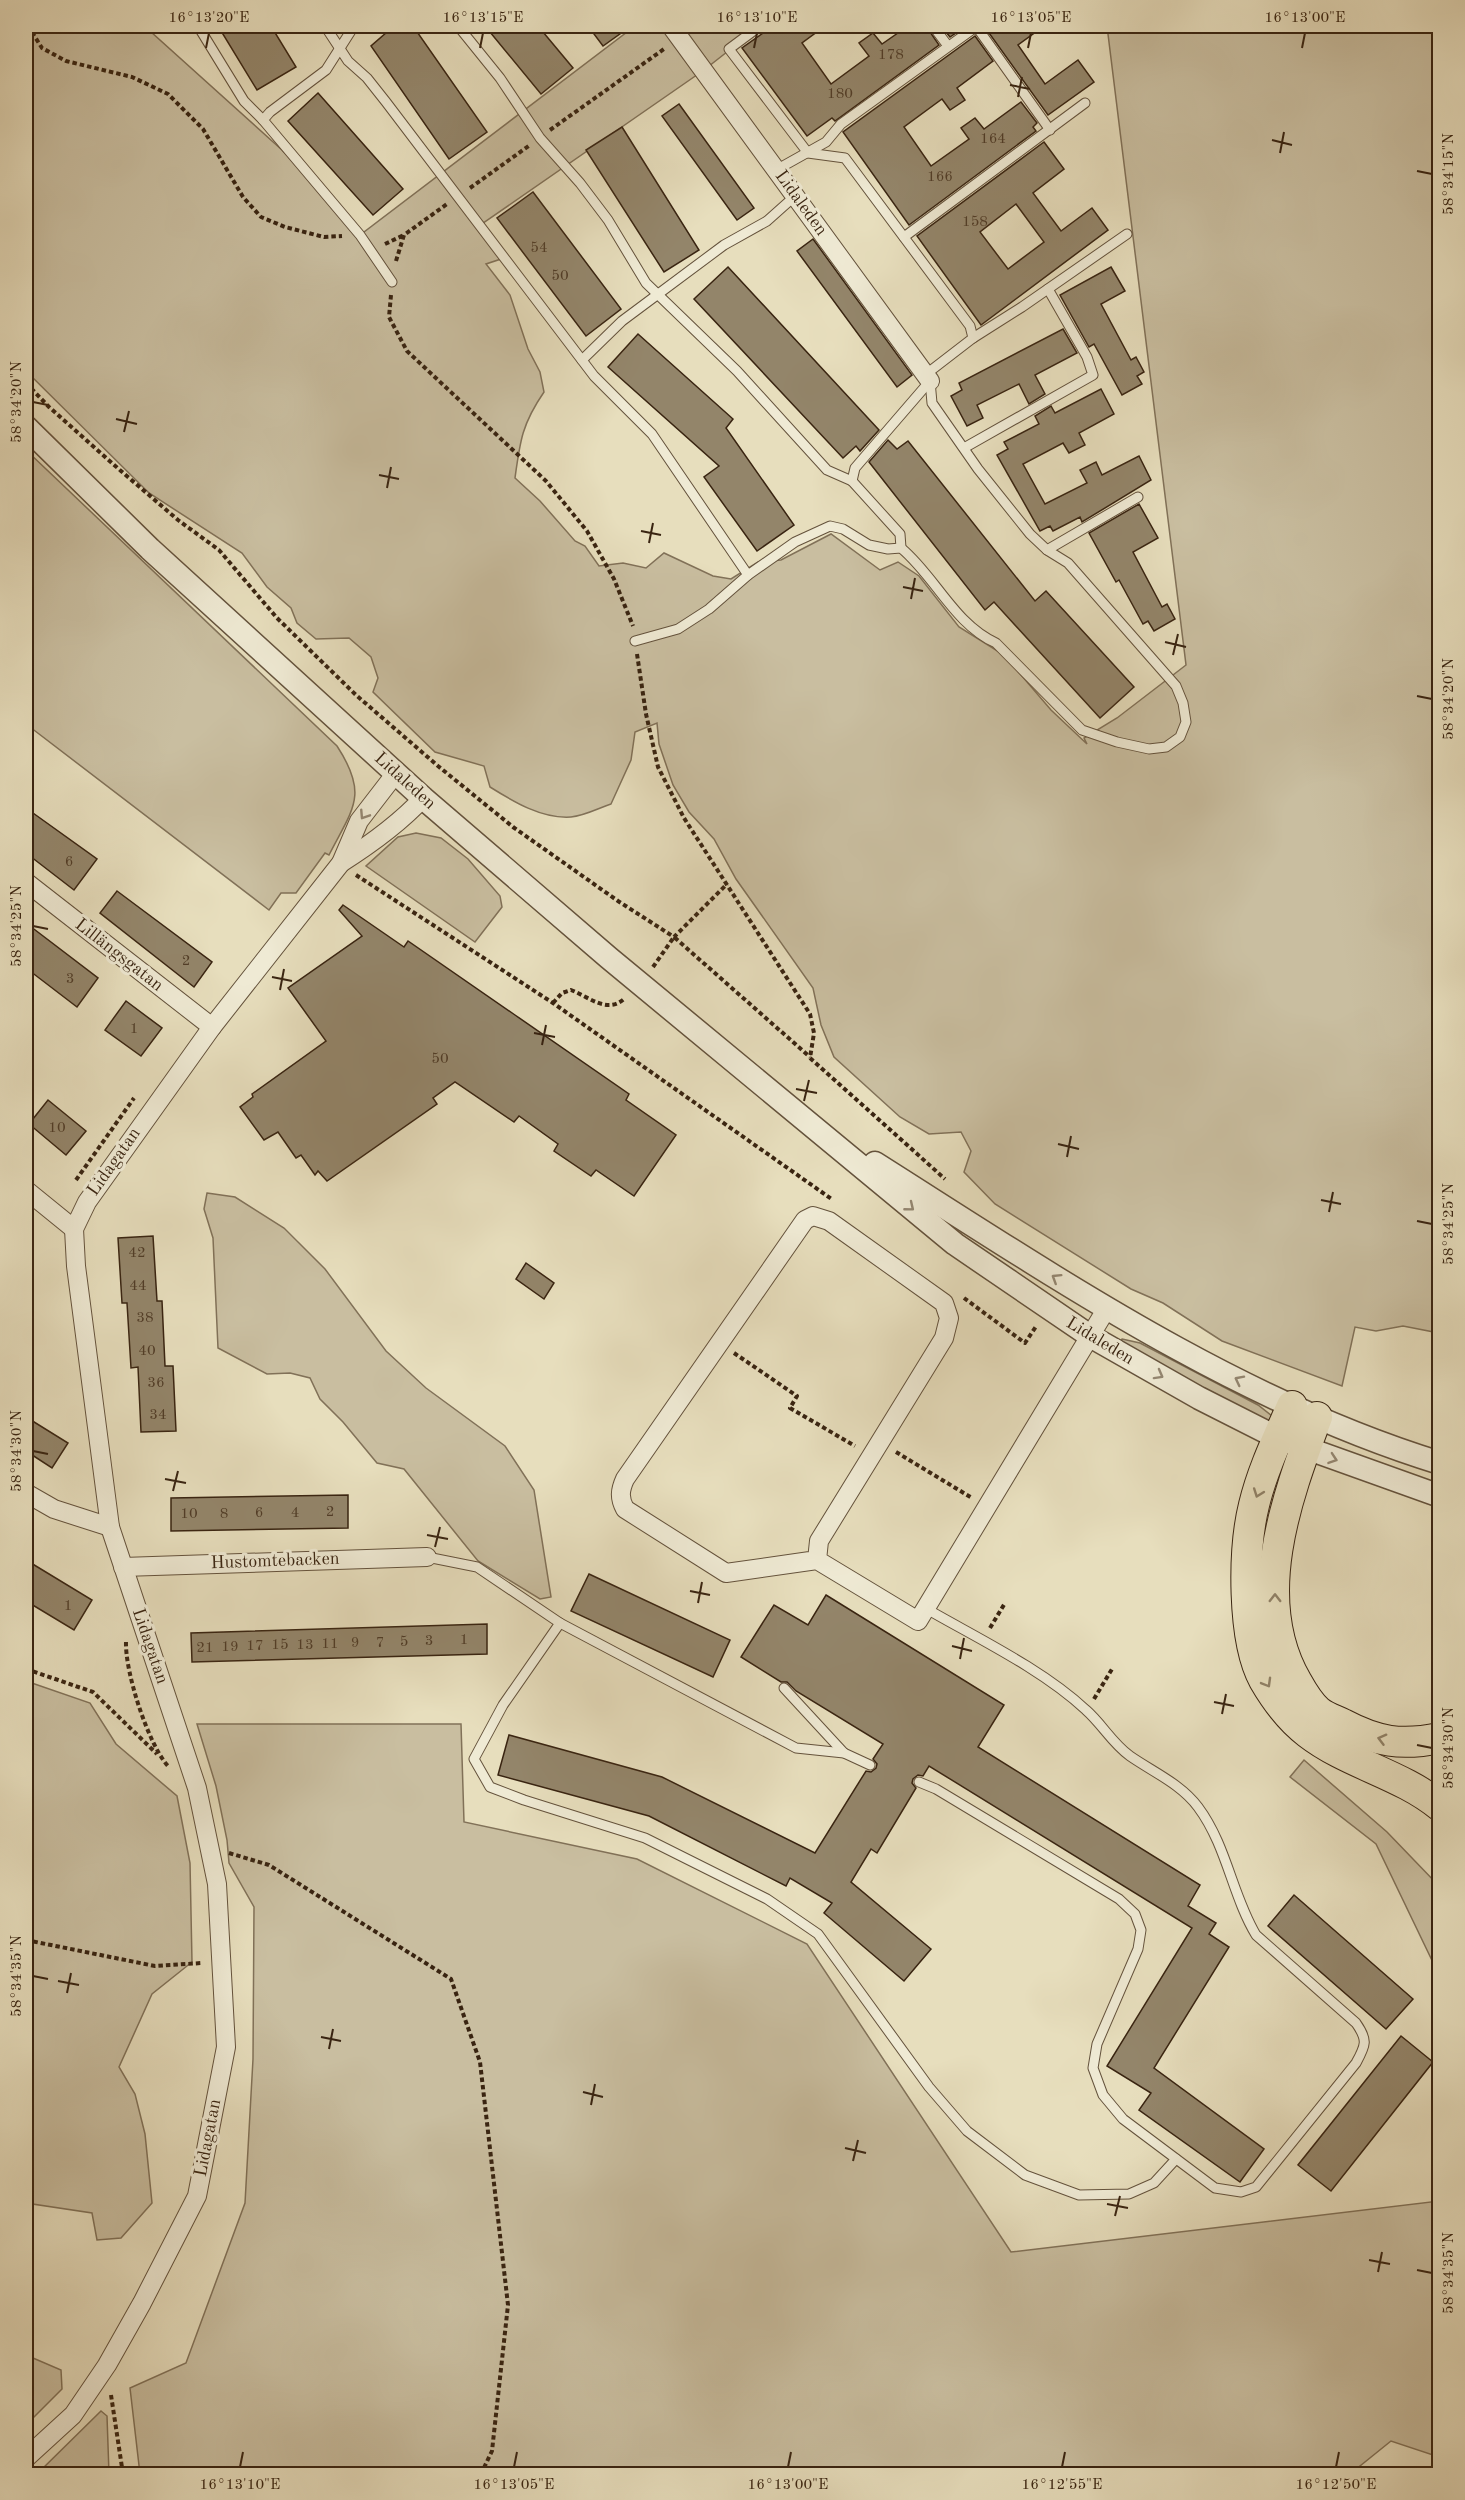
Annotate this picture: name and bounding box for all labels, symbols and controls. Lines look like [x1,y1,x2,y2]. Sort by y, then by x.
text: 16°13'20"E [169,11,249,26]
text: 16°13'15"E [443,11,523,26]
text: 16°13'10"E [717,11,797,26]
text: 16°13'05"E [991,11,1071,26]
text: 16°13'00"E [1265,11,1345,26]
house number: 178 [878,48,904,63]
house number: 180 [827,87,853,102]
house number: 164 [980,132,1006,147]
text: 58°34'15"N [1442,133,1457,215]
street label: Lidaleden [771,167,831,239]
house number: 166 [927,170,953,185]
house number: 158 [962,215,988,230]
house number: 54 [530,241,548,256]
house number: 50 [551,269,569,284]
text: 58°34'20"N [10,361,25,443]
text: 58°34'20"N [1442,658,1457,740]
street label: Lidaleden [371,749,439,813]
one-way arrow [360,808,371,819]
house number: 6 [65,855,73,870]
text: 58°34'25"N [10,885,25,967]
street label: Lillängsgatan [72,915,167,995]
house number: 2 [182,954,190,969]
house number: 3 [66,972,74,987]
house number: 1 [130,1022,138,1037]
house number: 50 [431,1052,449,1067]
house number: 10 [48,1121,66,1136]
street label: Lidagatan [84,1124,144,1199]
text: 58°34'25"N [1442,1183,1457,1265]
one-way arrow [903,1200,914,1211]
house number: 42 [128,1246,146,1261]
one-way arrow [1052,1274,1063,1285]
house number: 44 [129,1279,147,1294]
house number: 38 [136,1311,154,1326]
street label: Lidaleden [1063,1314,1137,1368]
house number: 40 [138,1344,156,1359]
one-way arrow [1152,1368,1163,1379]
house number: 36 [147,1376,165,1391]
one-way arrow [1235,1376,1246,1387]
house number: 34 [149,1408,167,1423]
text: 58°34'30"N [10,1410,25,1492]
one-way arrow [1327,1451,1338,1464]
one-way arrow [1252,1487,1265,1498]
house number: 2 [326,1505,334,1520]
house number: 6 [255,1506,263,1521]
house number: 4 [291,1506,299,1521]
house number: 10 [180,1507,198,1522]
house number: 8 [220,1507,228,1522]
street label: Hustomtebacken [210,1550,340,1572]
one-way arrow [1269,1593,1281,1602]
house number: 1 [64,1599,72,1614]
street label: Lidagatan [129,1606,171,1686]
house number: 1 [460,1633,468,1648]
house number: 3 [425,1634,433,1649]
house number: 5 [400,1635,408,1650]
house number: 9 [351,1636,359,1651]
house number: 7 [376,1636,384,1651]
house number: 11 [321,1637,339,1652]
house number: 15 [271,1638,289,1653]
house number: 13 [296,1638,314,1653]
house number: 17 [246,1639,264,1654]
house number: 19 [221,1640,239,1655]
house number: 21 [196,1641,214,1656]
one-way arrow [1260,1677,1271,1687]
text: 58°34'30"N [1442,1707,1457,1789]
one-way arrow [1377,1734,1387,1747]
text: 58°34'35"N [10,1935,25,2017]
street label: Lidagatan [192,2097,224,2178]
text: 58°34'35"N [1442,2232,1457,2314]
text: 16°13'10"E [200,2478,280,2493]
text: 16°13'05"E [474,2478,554,2493]
text: 16°13'00"E [748,2478,828,2493]
text: 16°12'55"E [1022,2478,1102,2493]
text: 16°12'50"E [1296,2478,1376,2493]

